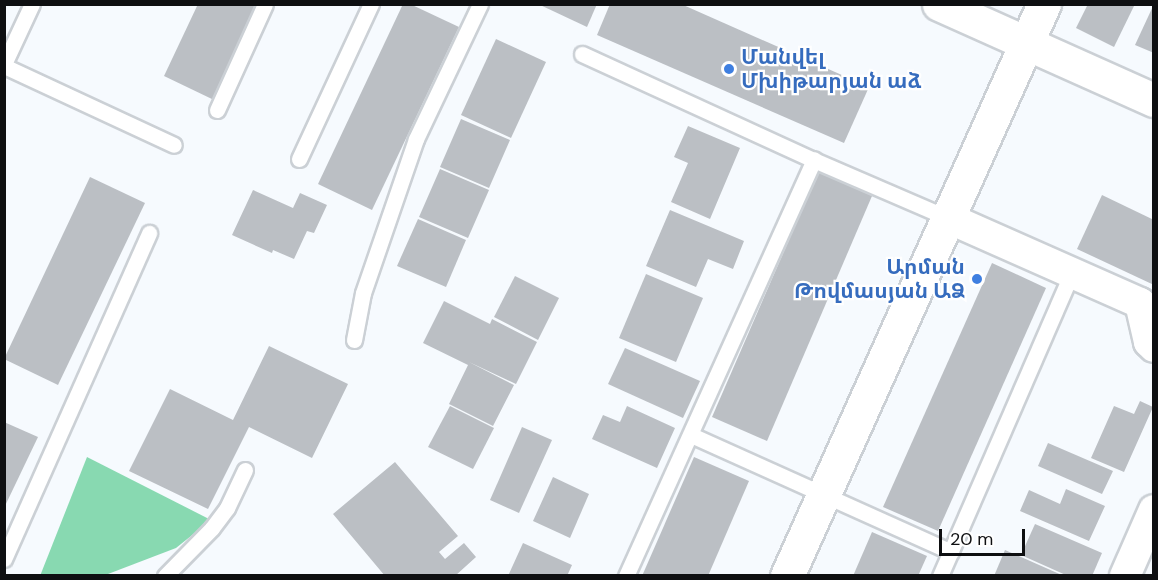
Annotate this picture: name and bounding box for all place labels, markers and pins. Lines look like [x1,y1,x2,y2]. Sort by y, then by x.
place label: Մանվել Մխիթարյան աձ [741,44,921,94]
marker: Մանվել Մխիթարյան աձ [722,62,736,76]
place label: Արման Թովմասյան ԱՁ [794,254,965,304]
marker: Արման Թովմասյան ԱՁ [970,272,984,286]

